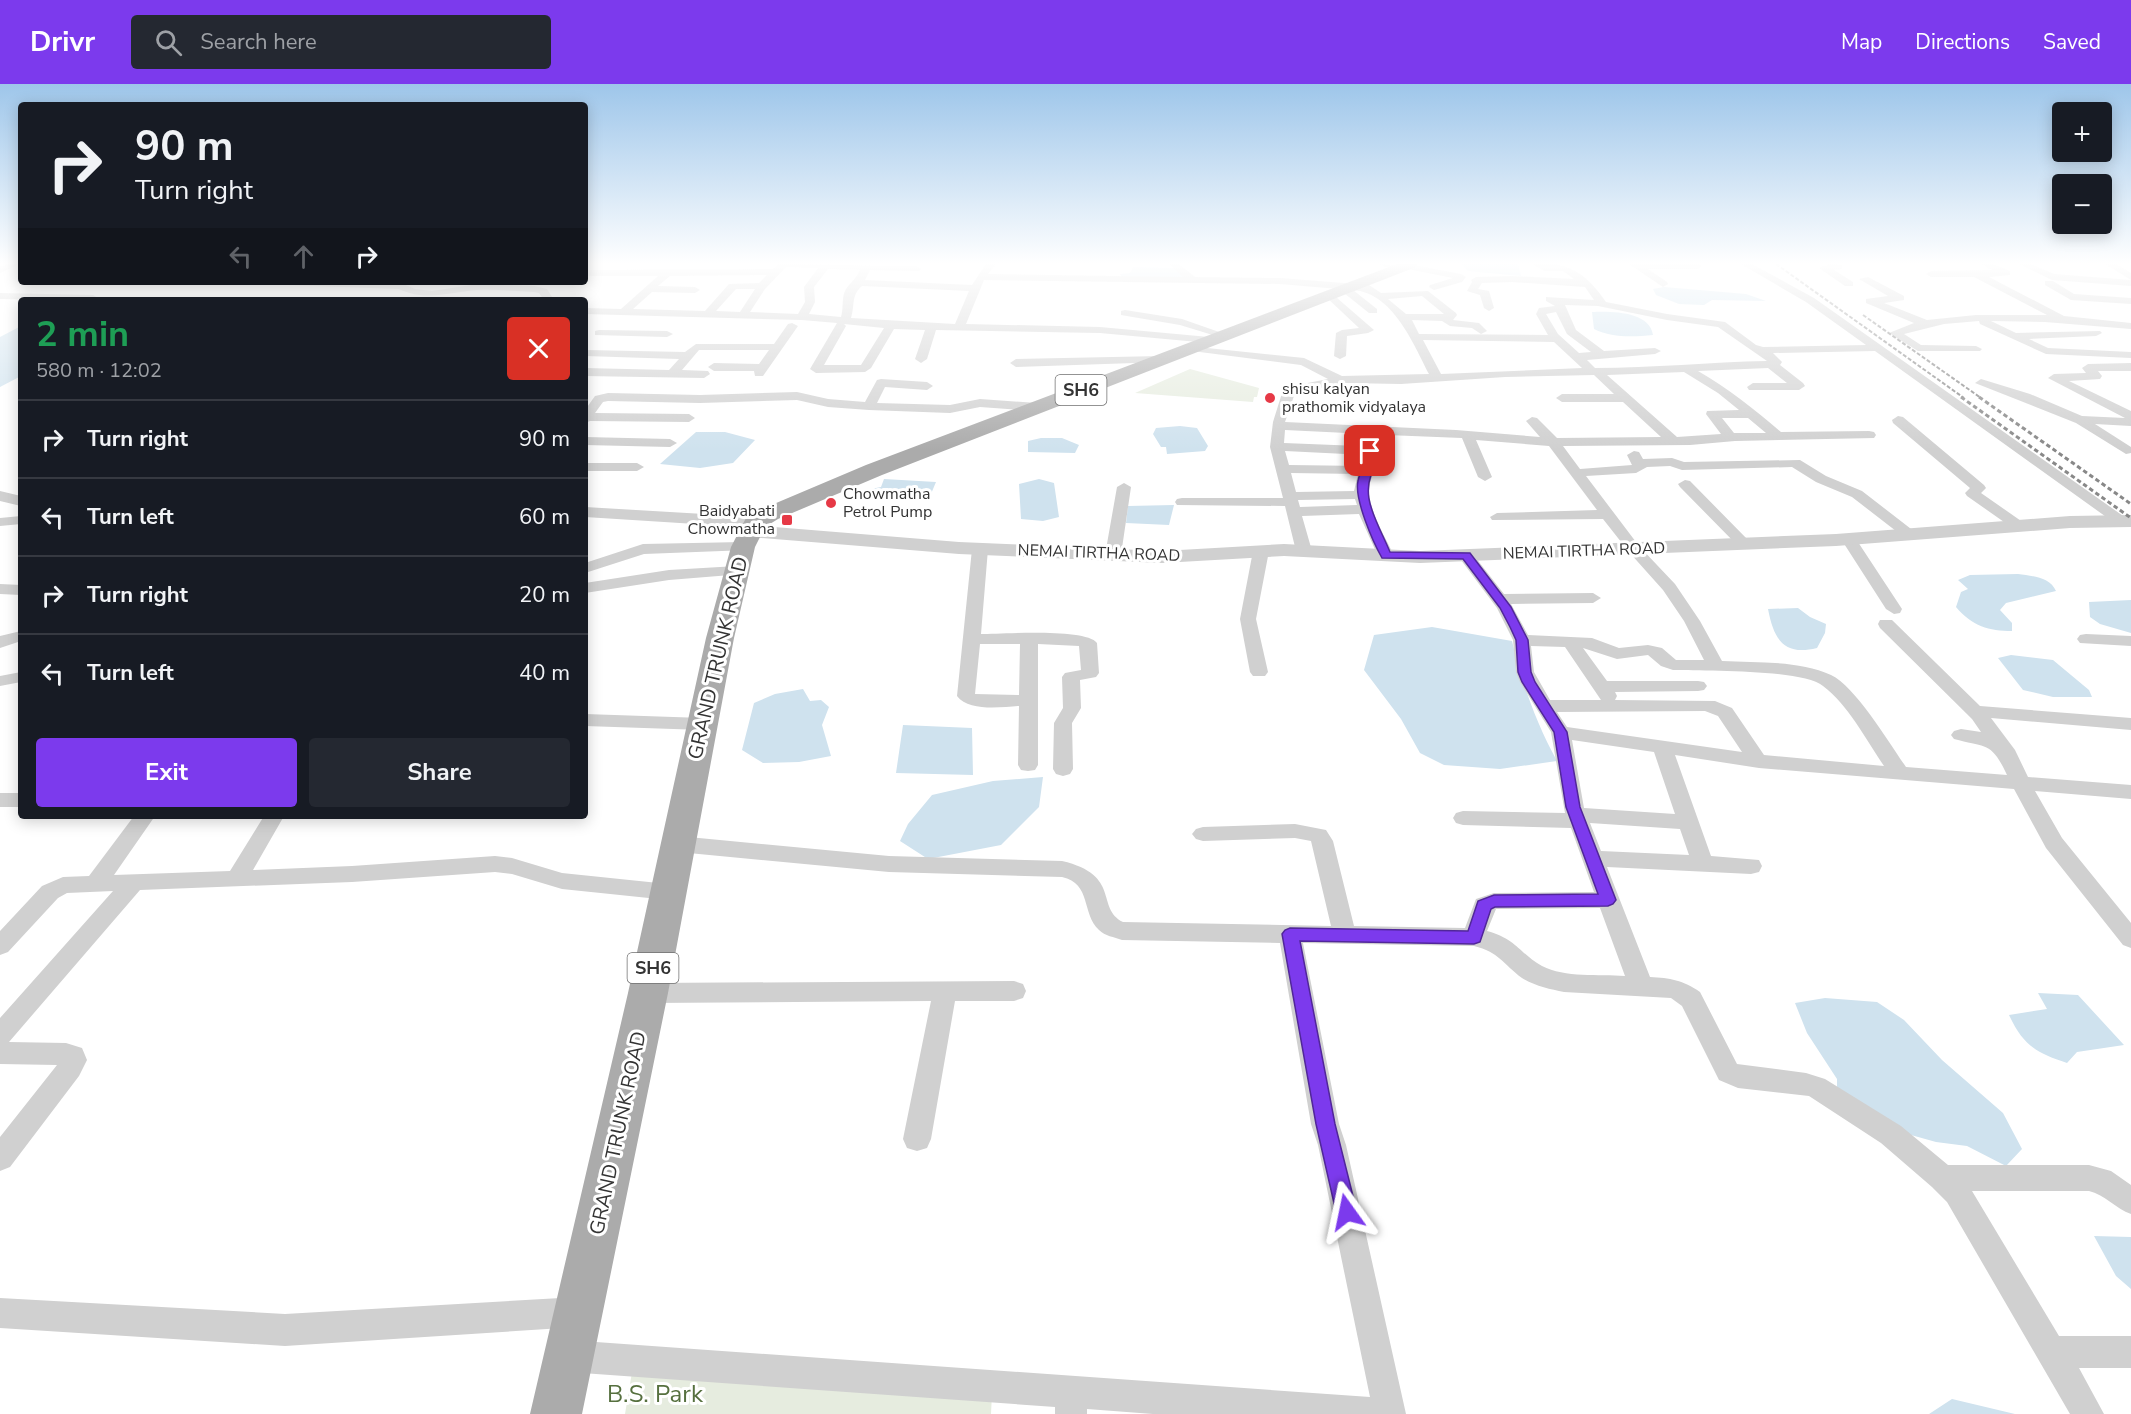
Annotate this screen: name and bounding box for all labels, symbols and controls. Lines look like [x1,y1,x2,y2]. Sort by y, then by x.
search box [131,15,551,69]
text: Drivr [30,23,95,61]
icon: search [152,26,185,59]
text: Search here [200,27,317,57]
text: Map [1841,28,1882,56]
text: Directions [1915,28,2010,56]
text: Saved [2043,28,2101,56]
map controls [2052,102,2112,234]
button: + [2052,102,2112,162]
text: 90 m [135,118,234,175]
icon: right [36,126,114,204]
text: Turn right [135,172,253,209]
button: − [2052,174,2112,234]
icon: left [224,240,257,273]
icon: ahead [287,240,320,273]
icon: right [350,240,383,273]
text: 2 min [36,310,129,359]
button: close [507,317,570,380]
text: 580 m · 12:02 [36,357,162,384]
road number: SH6 [1056,375,1106,405]
place label: shisu kalyan prathomik vidyalaya [1282,378,1426,418]
marker: shisu kalyan prathomik vidyalaya [1263,391,1277,405]
icon: right [36,423,69,456]
text: Turn right [87,424,188,454]
text: 90 m [519,424,570,454]
pin [1344,425,1395,476]
icon: arrive [1353,434,1386,467]
place label: Chowmatha Petrol Pump [843,483,932,523]
marker: Chowmatha Petrol Pump [824,496,838,510]
place label: Baidyabati Chowmatha [688,500,775,540]
icon: left [36,501,69,534]
text: Turn left [87,502,174,532]
text: 60 m [519,502,570,532]
marker: Baidyabati Chowmatha [780,513,794,527]
street label: NEMAI TIRTHA ROAD [1502,537,1666,565]
street label: NEMAI TIRTHA ROAD [1017,539,1181,567]
street label: GRAND TRUNK ROAD [682,554,754,762]
icon: right [36,579,69,612]
text: Turn right [87,580,188,610]
text: 20 m [519,580,570,610]
icon: left [36,657,69,690]
text: Turn left [87,658,174,688]
text: 40 m [519,658,570,688]
button: Exit [36,738,297,807]
button: Share [309,738,570,807]
road number: SH6 [628,953,678,983]
street label: GRAND TRUNK ROAD [583,1029,653,1237]
position arrow [1315,1180,1379,1244]
park label: B.S. Park [607,1378,704,1410]

